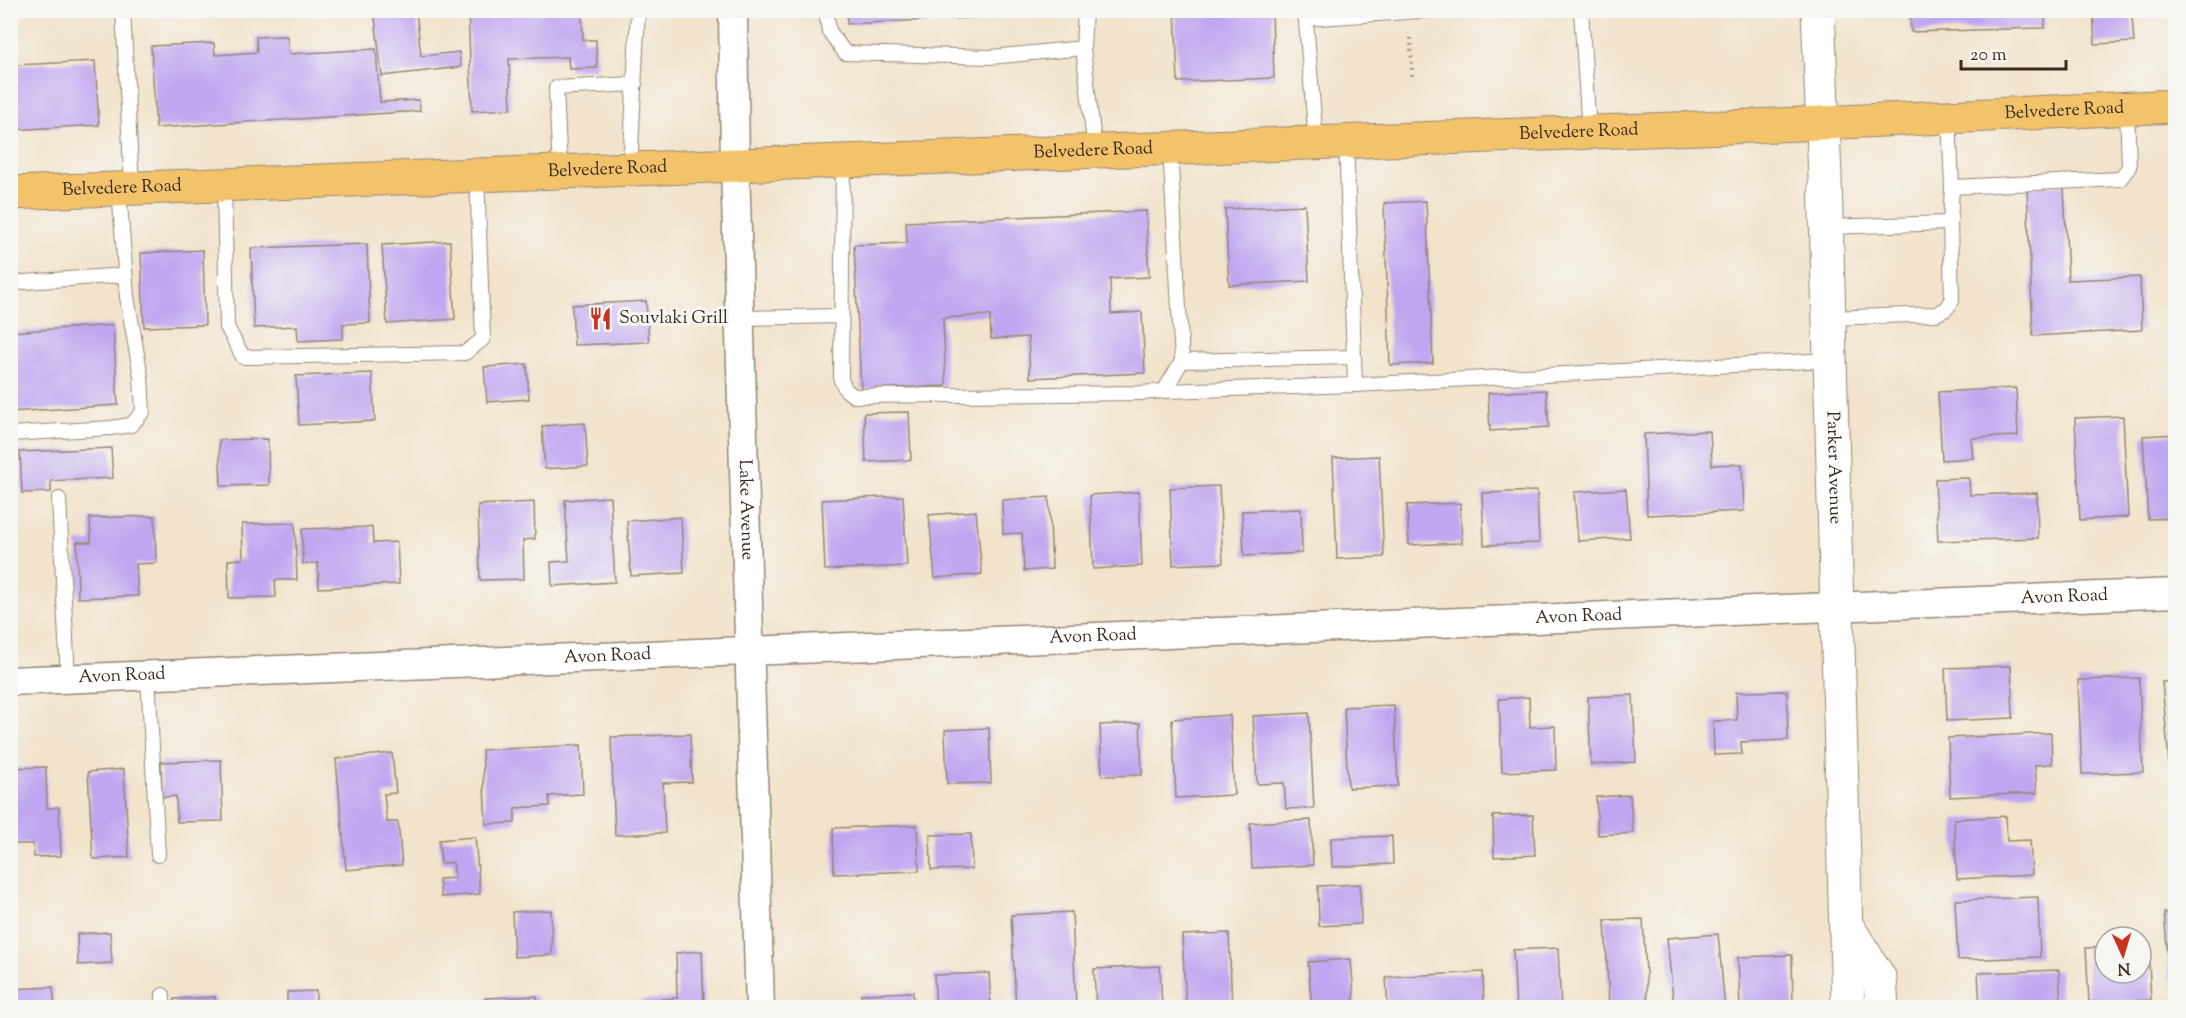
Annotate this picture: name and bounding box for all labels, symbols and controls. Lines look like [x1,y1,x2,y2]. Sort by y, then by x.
scale bar [1961,33,2066,71]
text: 20 m [1970,43,2007,69]
street label: Belvedere Road [2004,95,2125,127]
street label: Belvedere Road [1519,117,1639,148]
street label: Belvedere Road [1033,136,1153,167]
street label: Belvedere Road [547,155,668,185]
street label: Belvedere Road [62,173,182,204]
restaurant icon: Souvlaki Grill [588,306,614,332]
place label: Souvlaki Grill [619,306,728,332]
street label: Parker Avenue [1818,411,1848,525]
street label: Lake Avenue [731,459,760,561]
street label: Avon Road [2020,583,2108,612]
street label: Avon Road [1535,603,1623,632]
street label: Avon Road [1049,622,1137,652]
street label: Avon Road [563,642,652,671]
street label: Avon Road [78,662,166,691]
north arrow [2093,925,2153,985]
text: N [2116,956,2131,979]

